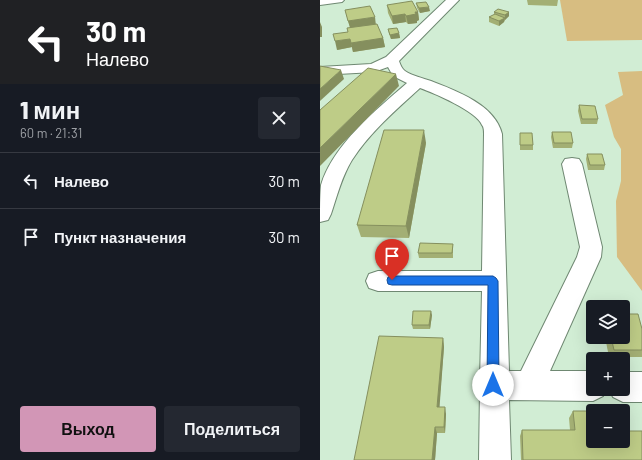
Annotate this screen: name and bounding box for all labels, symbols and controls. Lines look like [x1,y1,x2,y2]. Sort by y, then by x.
text: 30 m [86,14,146,48]
icon: left [20,16,72,68]
text: Налево [86,48,149,70]
text: 1 мин [20,95,80,124]
button: close [258,97,300,139]
text: 60 m · 21:31 [20,125,82,141]
icon: left [20,170,42,192]
text: Налево [54,172,109,190]
text: 30 m [268,172,300,190]
icon: arrive [20,226,42,248]
text: Пункт назначения [54,228,186,246]
text: 30 m [268,228,300,246]
pin [375,239,409,280]
icon: arrive [381,245,403,267]
map controls [586,300,630,448]
button: layers [586,300,630,344]
button: + [586,352,630,396]
position arrow [472,364,514,406]
button: − [586,404,630,448]
button: Выход [20,406,156,452]
button: Поделиться [164,406,300,452]

